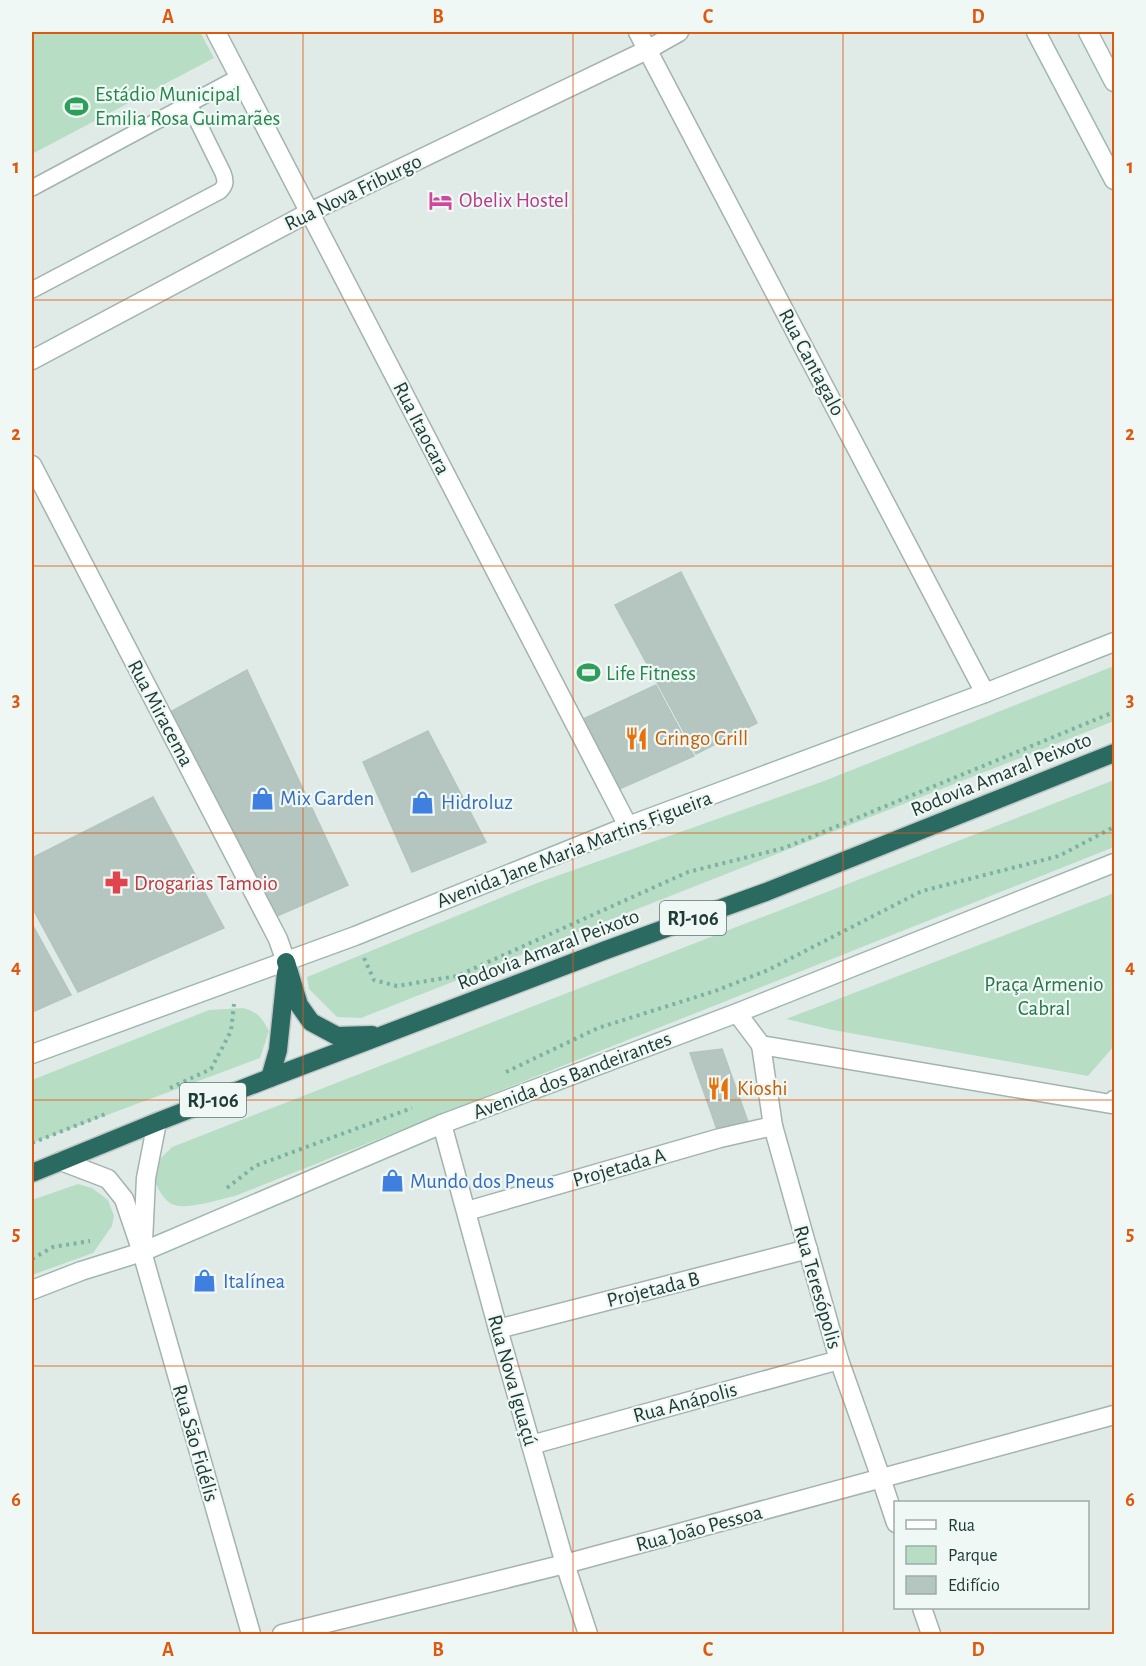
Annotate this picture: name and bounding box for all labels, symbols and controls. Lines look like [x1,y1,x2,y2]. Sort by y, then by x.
text: A [162,7,174,27]
text: B [432,7,444,27]
text: C [703,7,714,27]
text: D [971,7,985,27]
place label: Estádio Municipal Emilia Rosa Guimarães [95,84,280,129]
sports icon: Estádio Municipal Emilia Rosa Guimarães [64,93,90,119]
street label: Rua Nova Friburgo [281,150,425,235]
text: 1 [12,157,20,177]
text: 1 [1126,157,1134,177]
hotel icon: Obelix Hostel [428,187,454,213]
place label: Obelix Hostel [459,190,569,211]
street label: Rua Cantagalo [775,305,849,419]
street label: Rua Itaocara [389,379,454,478]
text: 2 [11,424,21,444]
text: 2 [1125,424,1135,444]
street label: Rua Miracema [124,657,197,770]
sports icon: Life Fitness [575,660,601,686]
place label: Life Fitness [606,663,696,684]
text: 3 [12,690,20,710]
text: 3 [1126,690,1134,710]
restaurant icon: Gringo Grill [624,725,650,751]
place label: Gringo Grill [655,728,748,749]
street label: Rodovia Amaral Peixoto [908,729,1095,820]
shop icon: Mix Garden [249,785,275,811]
street label: Avenida Jane Maria Martins Figueira [434,787,715,912]
place label: Mix Garden [280,788,374,809]
shop icon: Hidroluz [410,789,436,815]
place label: Hidroluz [441,792,513,813]
pharmacy icon: Drogarias Tamoio [103,870,129,896]
place label: Drogarias Tamoio [134,873,278,894]
road number: RJ-106 [660,901,726,935]
street label: Rodovia Amaral Peixoto [454,905,642,994]
text: 4 [11,957,21,977]
text: 4 [1125,957,1135,977]
park label: Praça Armenio Cabral [984,974,1104,1019]
street label: Avenida dos Bandeirantes [470,1028,674,1123]
restaurant icon: Kioshi [706,1075,732,1101]
place label: Kioshi [737,1078,788,1099]
road number: RJ-106 [180,1083,246,1117]
street label: Projetada A [570,1144,668,1191]
shop icon: Mundo dos Pneus [379,1168,405,1194]
place label: Mundo dos Pneus [410,1171,554,1192]
street label: Rua Teresópolis [790,1223,845,1351]
text: 5 [12,1224,20,1244]
text: 5 [1126,1224,1134,1244]
shop icon: Italínea [192,1268,218,1294]
street label: Projetada B [605,1268,702,1311]
place label: Italínea [223,1271,286,1292]
street label: Rua Nova Iguaçú [484,1312,541,1448]
street label: Rua Anápolis [631,1379,739,1426]
street label: Rua São Fidélis [169,1382,222,1504]
text: 6 [11,1490,21,1510]
text: 6 [1125,1490,1135,1510]
street label: Rua João Pessoa [634,1501,765,1555]
legend [894,1501,1089,1609]
text: Rua [948,1517,975,1535]
text: Parque [948,1547,997,1565]
text: Edifício [948,1577,1000,1595]
text: A [162,1640,174,1660]
text: B [432,1640,444,1660]
text: C [703,1640,714,1660]
text: D [971,1640,985,1660]

